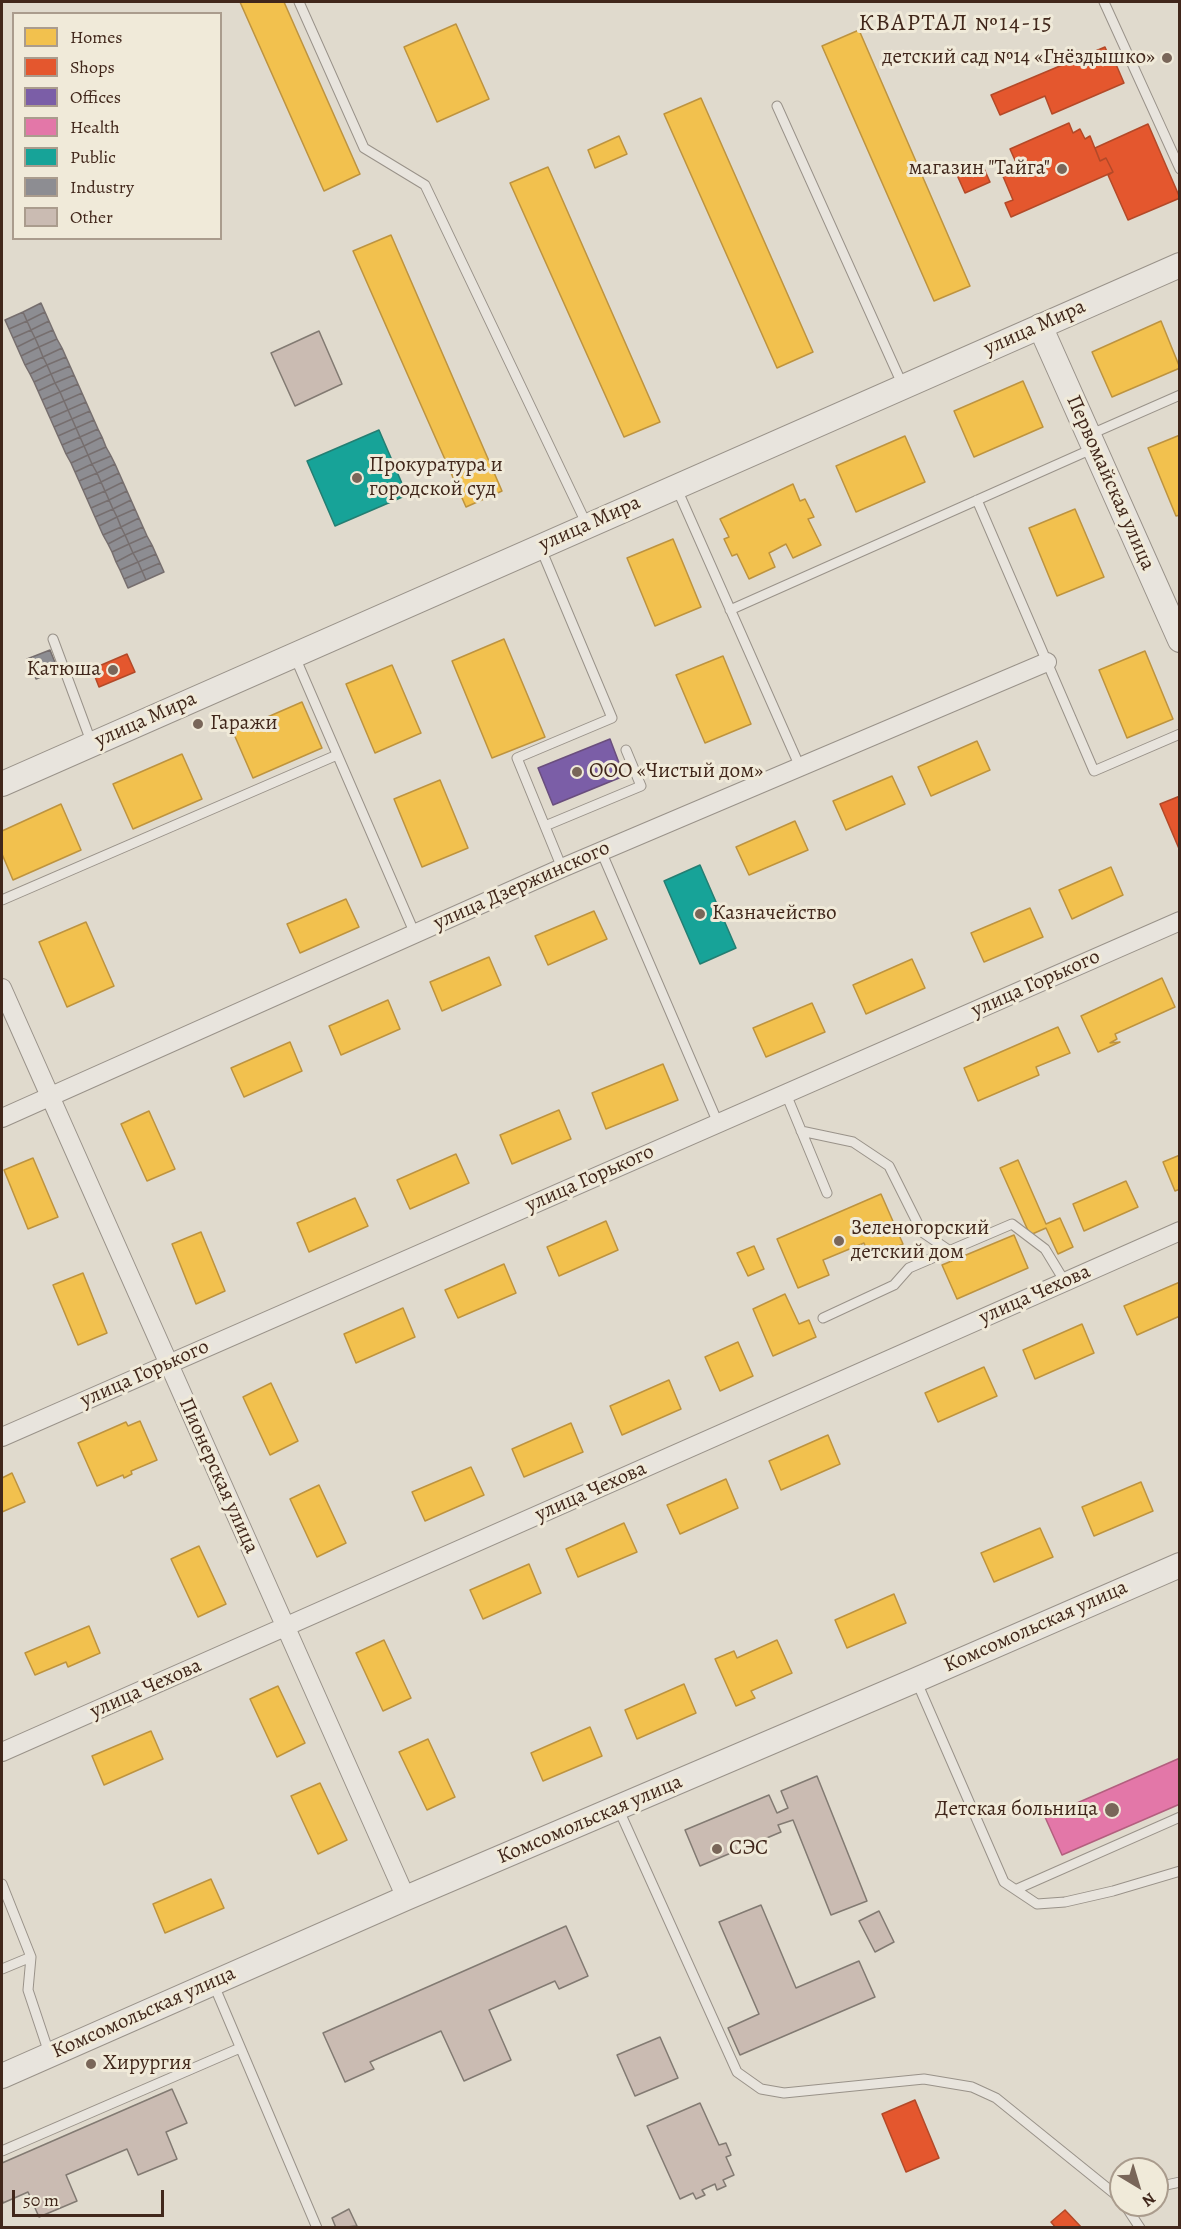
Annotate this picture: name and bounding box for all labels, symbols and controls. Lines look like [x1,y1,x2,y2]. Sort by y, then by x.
district label: КВАРТАЛ №14-15 [859,10,1053,38]
legend [12,12,222,240]
text: Homes [70,25,122,49]
place label: детский сад №14 «Гнёздышко» [882,45,1155,71]
marker: детский сад №14 «Гнёздышко» [1160,51,1174,65]
text: Shops [70,55,115,79]
text: Offices [70,85,121,109]
text: Health [70,115,120,139]
text: Public [70,145,116,169]
place label: магазин "Тайга" [908,156,1050,182]
marker: магазин "Тайга" [1055,162,1069,176]
text: Industry [70,175,134,199]
text: Other [70,205,113,229]
street label: улица Мира [980,294,1090,362]
street label: Первомайская улица [1060,392,1160,574]
place label: Прокуратура и городской суд [369,453,503,503]
marker: Прокуратура и городской суд [350,471,364,485]
street label: улица Мира [535,490,645,558]
place label: Катюша [27,657,101,683]
marker: Катюша [106,663,120,677]
street label: улица Мира [91,686,201,754]
place label: Гаражи [210,711,278,737]
marker: Гаражи [191,717,205,731]
place label: ООО «Чистый дом» [589,759,763,785]
marker: ООО «Чистый дом» [570,765,584,779]
street label: улица Дзержинского [430,836,614,936]
place label: Казначейство [712,901,837,927]
marker: Казначейство [693,907,707,921]
street label: улица Горького [968,944,1104,1024]
street label: улица Горького [522,1139,658,1219]
place label: Зеленогорский детский дом [851,1216,989,1266]
marker: Зеленогорский детский дом [832,1234,846,1248]
street label: улица Чехова [975,1259,1095,1331]
street label: улица Горького [77,1334,213,1414]
street label: Пионерская улица [172,1394,264,1558]
street label: улица Чехова [531,1456,651,1528]
street label: Комсомольская улица [940,1575,1132,1679]
street label: улица Чехова [86,1653,206,1725]
street label: Комсомольская улица [494,1770,686,1870]
place label: Детская больница [935,1797,1098,1823]
marker: Детская больница [1103,1801,1121,1819]
place label: СЭС [729,1836,768,1862]
marker: СЭС [710,1842,724,1856]
street label: Комсомольская улица [48,1961,240,2065]
place label: Хирургия [103,2051,192,2077]
marker: Хирургия [84,2057,98,2071]
north arrow [1109,2157,1169,2217]
scale bar [15,2178,166,2216]
text: N [1137,2187,1160,2212]
text: 50 m [23,2188,59,2212]

